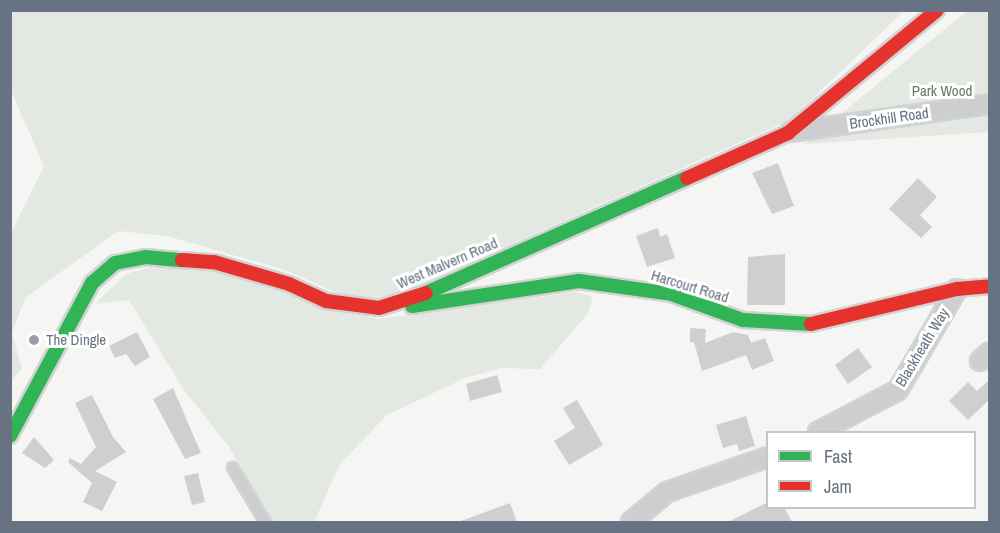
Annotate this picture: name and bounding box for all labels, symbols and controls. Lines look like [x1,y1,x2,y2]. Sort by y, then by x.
park label: Park Wood [912,82,972,100]
street label: Brockhill Road [848,104,930,132]
street label: West Malvern Road [394,234,500,292]
street label: Harcourt Road [649,266,731,306]
street label: Blackheath Way [892,304,952,390]
place label: The Dingle [46,331,106,349]
marker: The Dingle [27,333,41,347]
legend [766,431,976,509]
text: Fast [824,444,852,469]
text: Jam [824,474,852,499]

